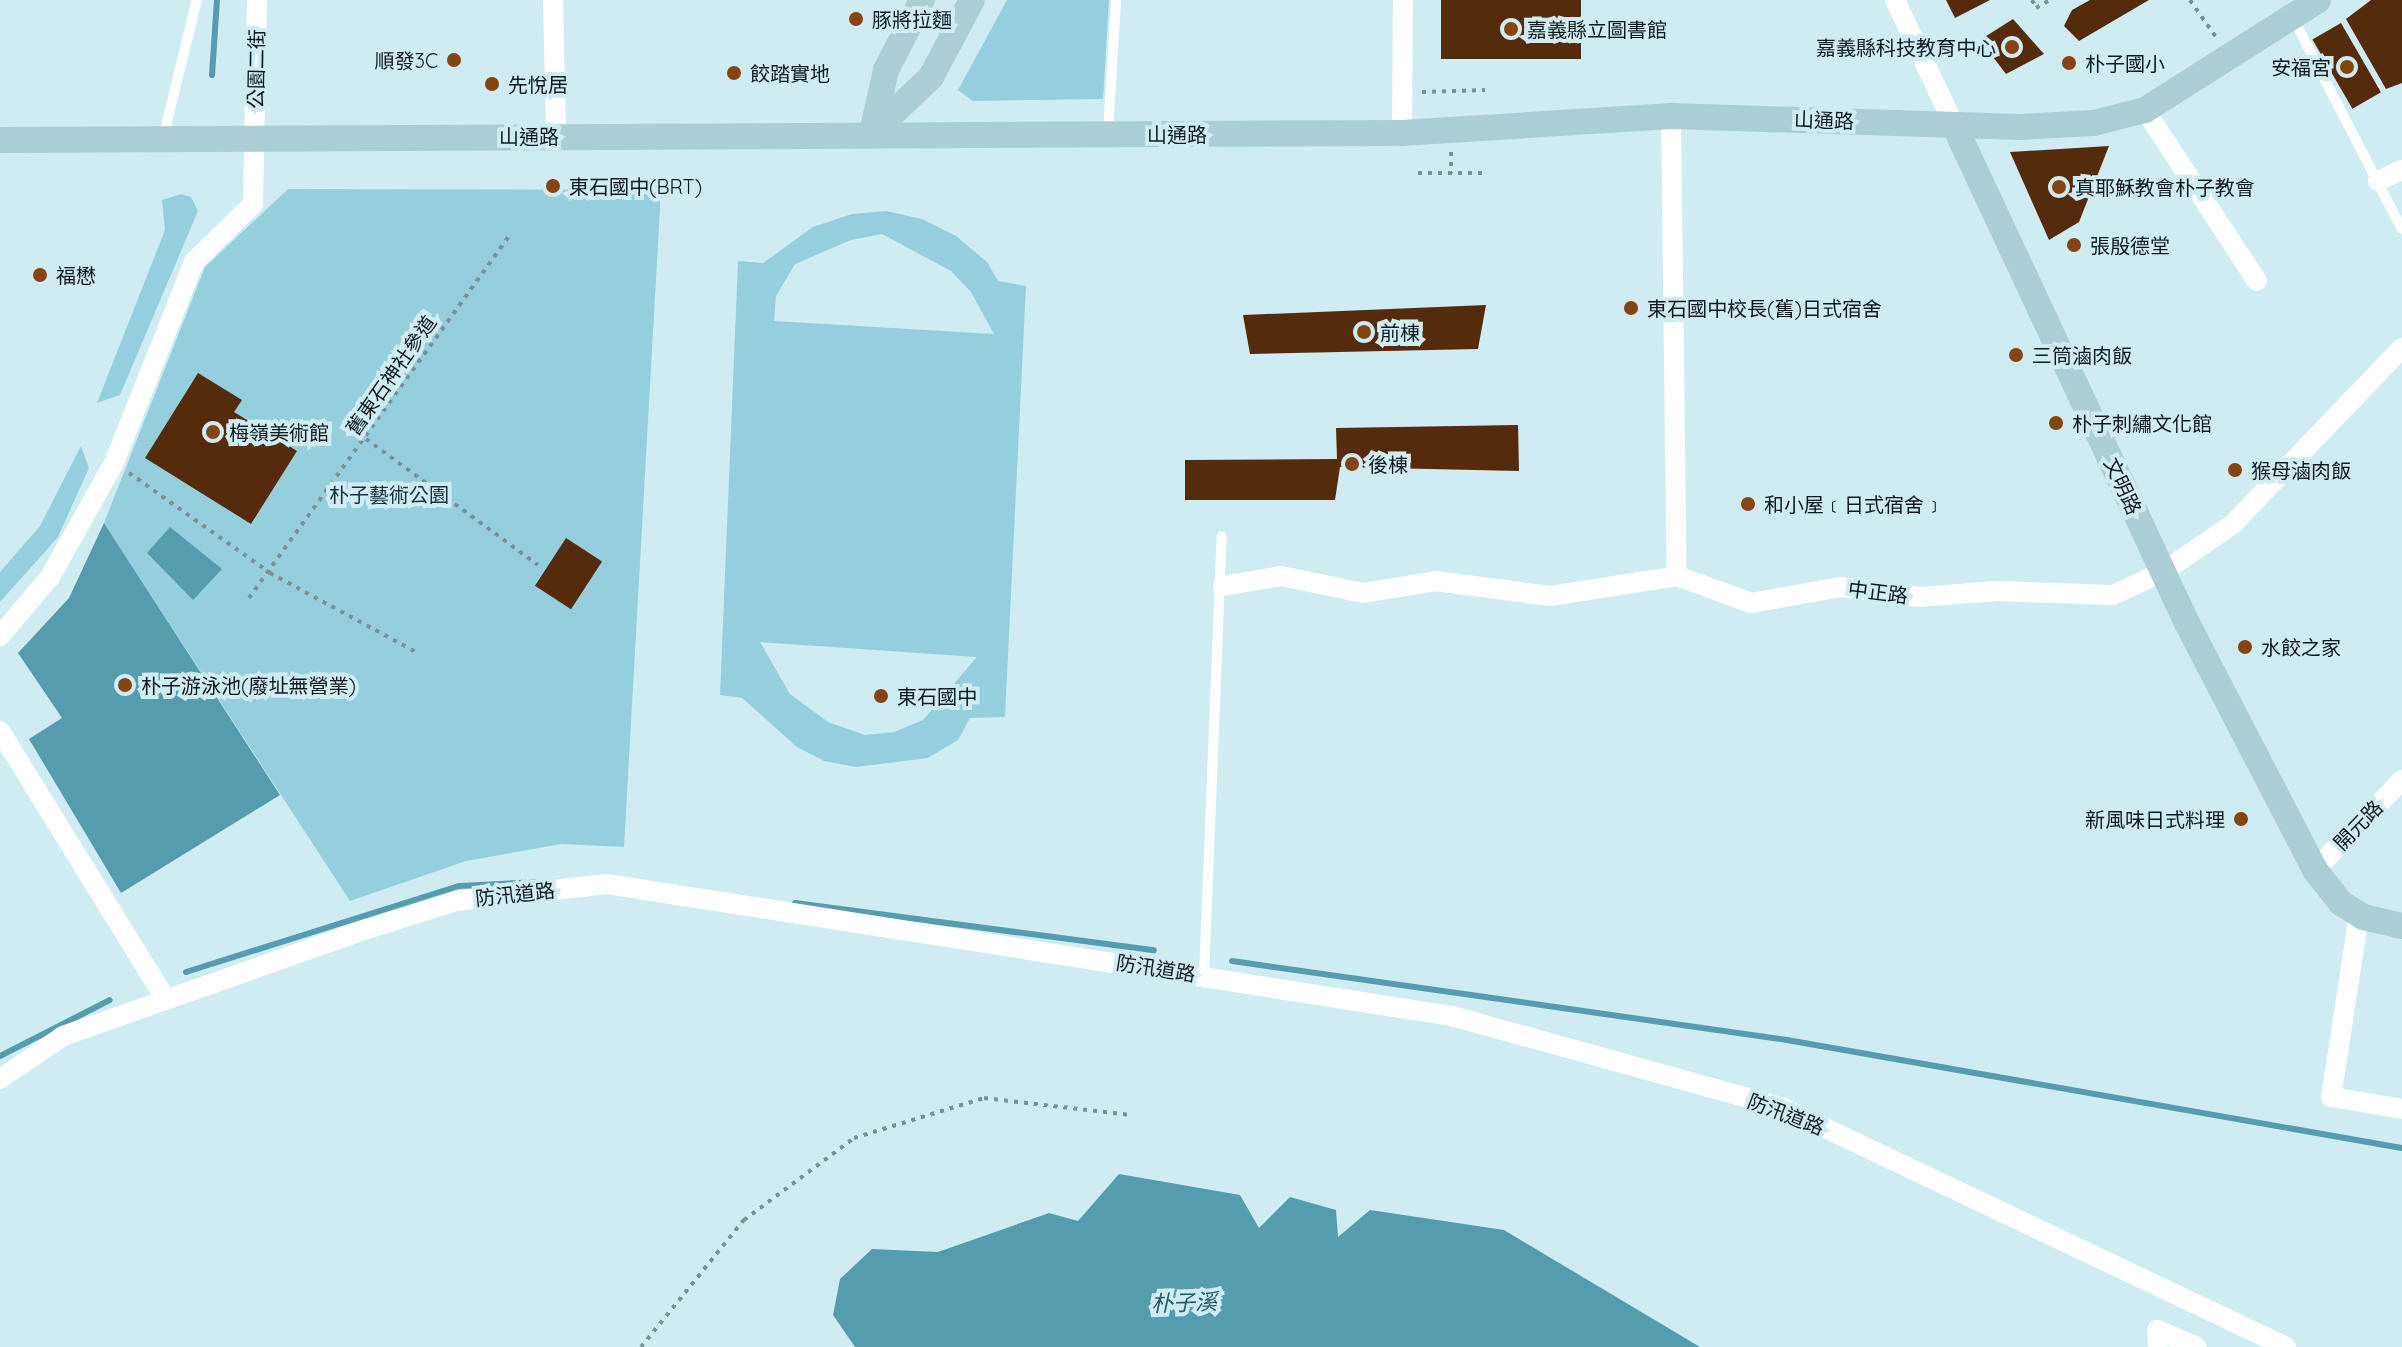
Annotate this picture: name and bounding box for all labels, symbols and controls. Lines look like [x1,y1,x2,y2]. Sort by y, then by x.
place label: 豚將拉麵 [872,7,952,31]
marker: 豚將拉麵 [847,10,865,28]
place label: 嘉義縣立圖書館 [1527,17,1667,41]
marker: 嘉義縣立圖書館 [1502,20,1520,38]
street label: 公園二街 [243,29,269,109]
place label: 嘉義縣科技教育中心 [1816,35,1996,59]
marker: 嘉義縣科技教育中心 [2003,38,2021,56]
place label: 順發3C [374,48,438,72]
marker: 順發3C [445,51,463,69]
place label: 朴子國小 [2085,51,2165,75]
marker: 朴子國小 [2060,54,2078,72]
place label: 安福宮 [2271,55,2331,79]
marker: 安福宮 [2338,58,2356,76]
place label: 餃踏實地 [750,61,830,85]
marker: 餃踏實地 [725,64,743,82]
place label: 先悅居 [508,72,568,96]
marker: 先悅居 [483,75,501,93]
street label: 山通路 [1794,107,1854,133]
street label: 山通路 [1147,122,1207,146]
street label: 山通路 [499,124,559,148]
place label: 東石國中(BRT) [569,174,702,198]
place label: 真耶穌教會朴子教會 [2075,175,2255,199]
marker: 東石國中(BRT) [544,177,562,195]
marker: 真耶穌教會朴子教會 [2050,178,2068,196]
place label: 張殷德堂 [2090,233,2170,257]
marker: 張殷德堂 [2065,236,2083,254]
place label: 福懋 [56,263,96,287]
marker: 福懋 [31,266,49,284]
place label: 東石國中校長(舊)日式宿舍 [1647,296,1882,320]
marker: 東石國中校長(舊)日式宿舍 [1622,299,1640,317]
street label: 舊東石神社參道 [341,311,441,439]
place label: 前棟 [1380,320,1420,344]
marker: 前棟 [1355,323,1373,341]
place label: 三筒滷肉飯 [2032,343,2132,367]
marker: 三筒滷肉飯 [2007,346,2025,364]
place label: 朴子刺繡文化館 [2072,411,2212,435]
marker: 朴子刺繡文化館 [2047,414,2065,432]
place label: 梅嶺美術館 [229,420,329,444]
marker: 梅嶺美術館 [204,423,222,441]
place label: 後棟 [1368,452,1408,476]
street label: 文明路 [2099,454,2147,518]
marker: 後棟 [1343,455,1361,473]
place label: 猴母滷肉飯 [2251,458,2351,482]
marker: 猴母滷肉飯 [2226,461,2244,479]
park label: 朴子藝術公園 [329,482,449,506]
place label: 和小屋﹝日式宿舍﹞ [1764,492,1944,516]
marker: 和小屋﹝日式宿舍﹞ [1739,495,1757,513]
street label: 中正路 [1847,576,1909,608]
place label: 水餃之家 [2261,635,2341,659]
marker: 水餃之家 [2236,638,2254,656]
place label: 朴子游泳池(廢址無營業) [141,673,356,697]
marker: 朴子游泳池(廢址無營業) [116,676,134,694]
place label: 東石國中 [897,684,977,708]
marker: 東石國中 [872,687,890,705]
street label: 開元路 [2329,795,2387,855]
place label: 新風味日式料理 [2085,807,2225,831]
marker: 新風味日式料理 [2232,810,2250,828]
street label: 防汛道路 [474,878,556,910]
street label: 防汛道路 [1115,950,1197,986]
street label: 防汛道路 [1744,1088,1828,1140]
water label: 朴子溪 [1151,1289,1217,1317]

